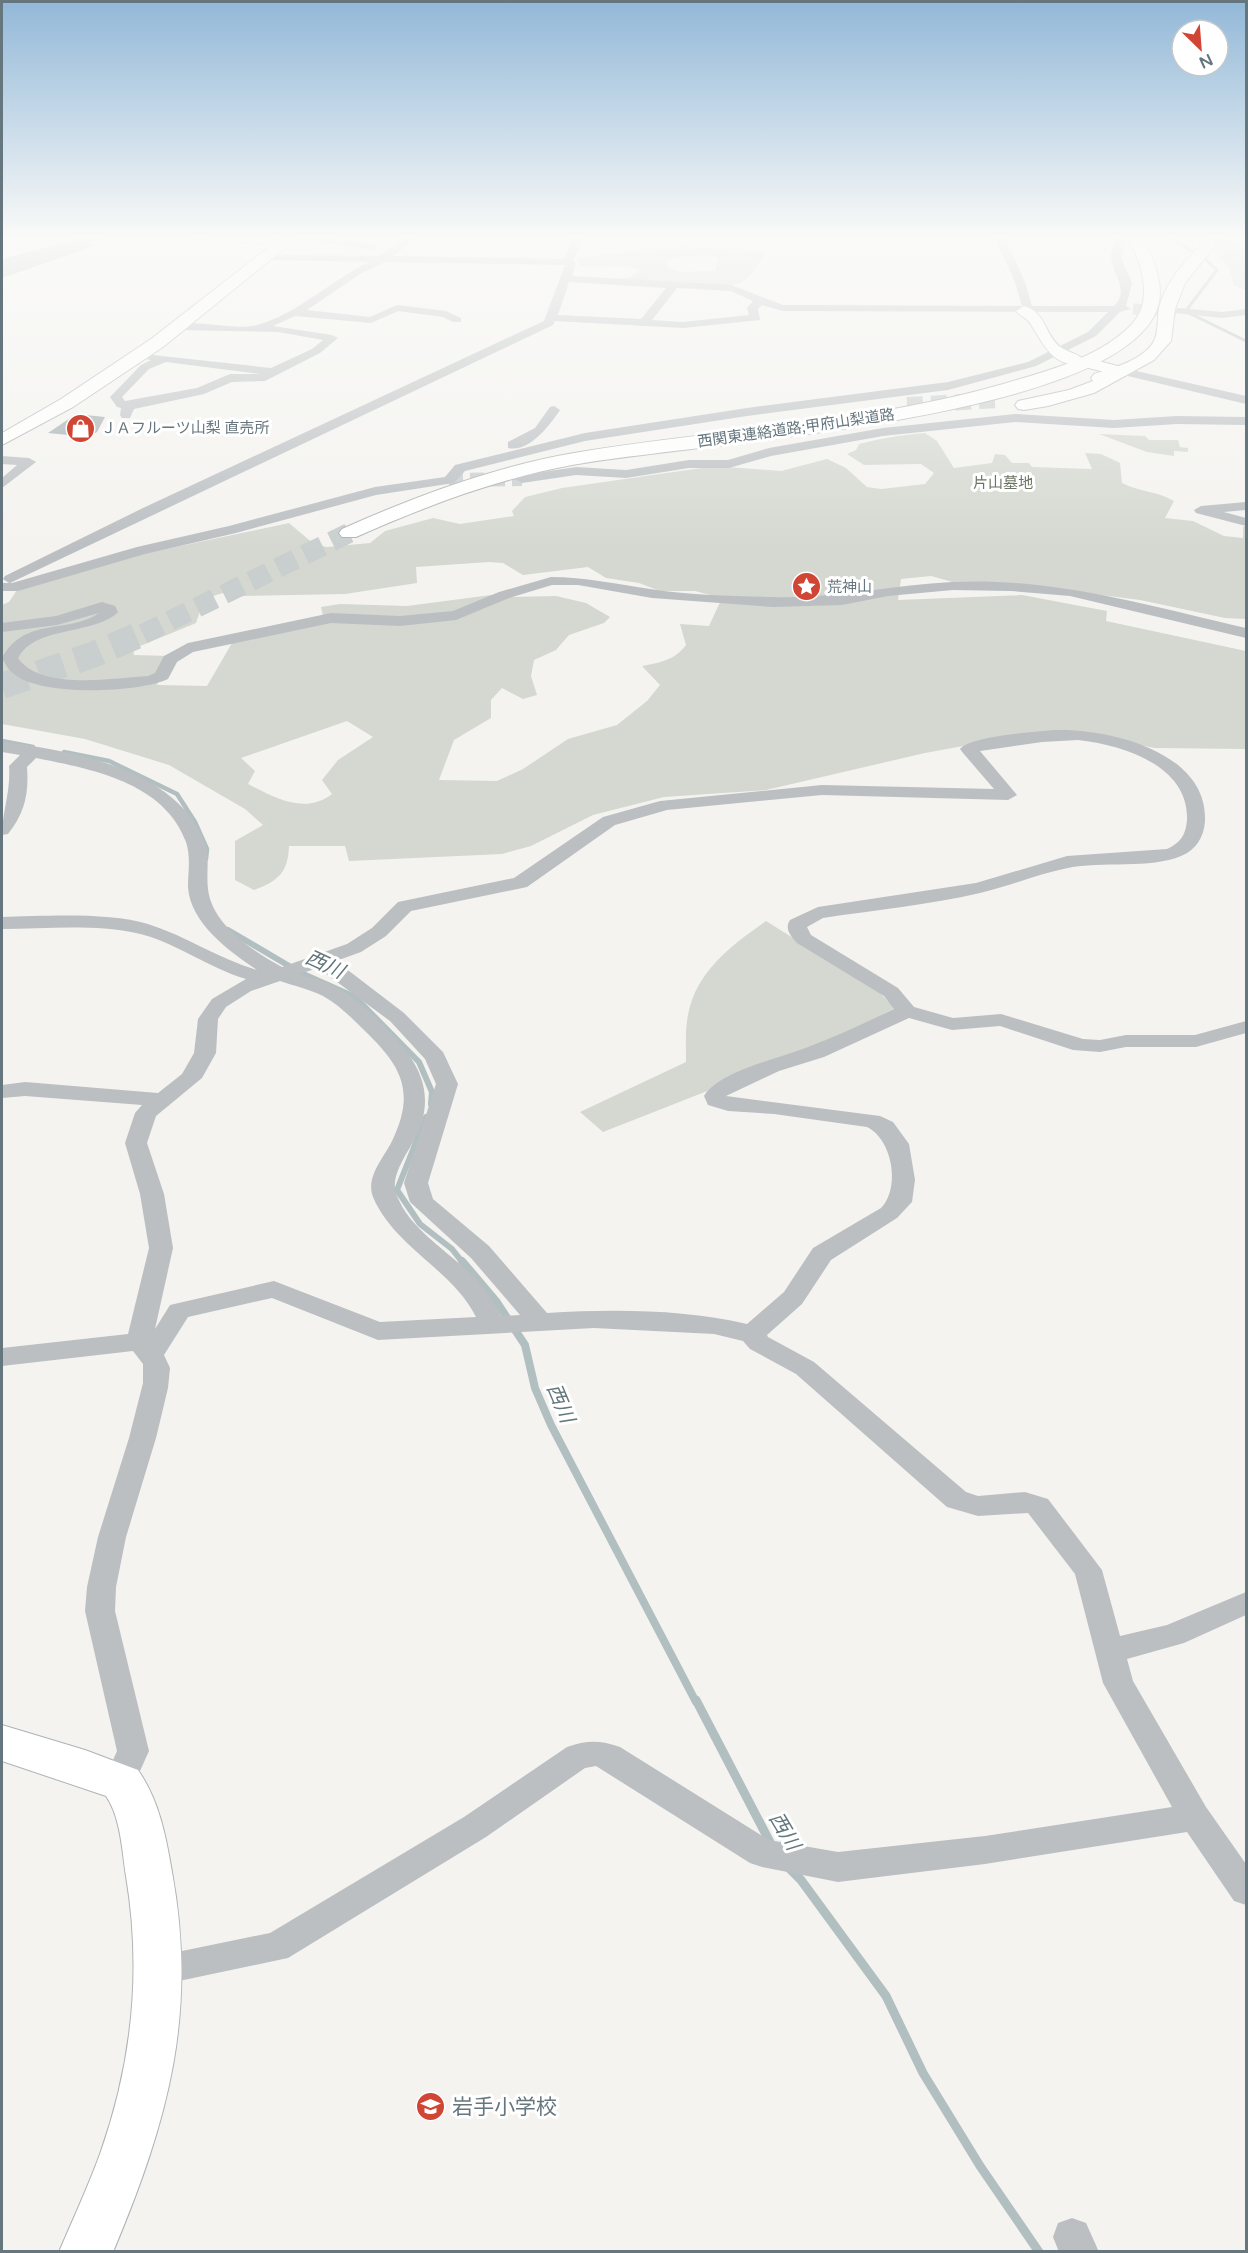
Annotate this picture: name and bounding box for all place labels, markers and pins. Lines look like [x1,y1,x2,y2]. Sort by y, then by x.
shop icon: ＪＡフルーツ山梨 直売所 [64,412,96,444]
place label: ＪＡフルーツ山梨 直売所 [101,419,270,437]
place icon: 荒神山 [790,571,822,603]
place label: 荒神山 [827,578,872,596]
school or university icon: 岩手小学校 [415,2091,447,2123]
place label: 岩手小学校 [452,2095,557,2120]

